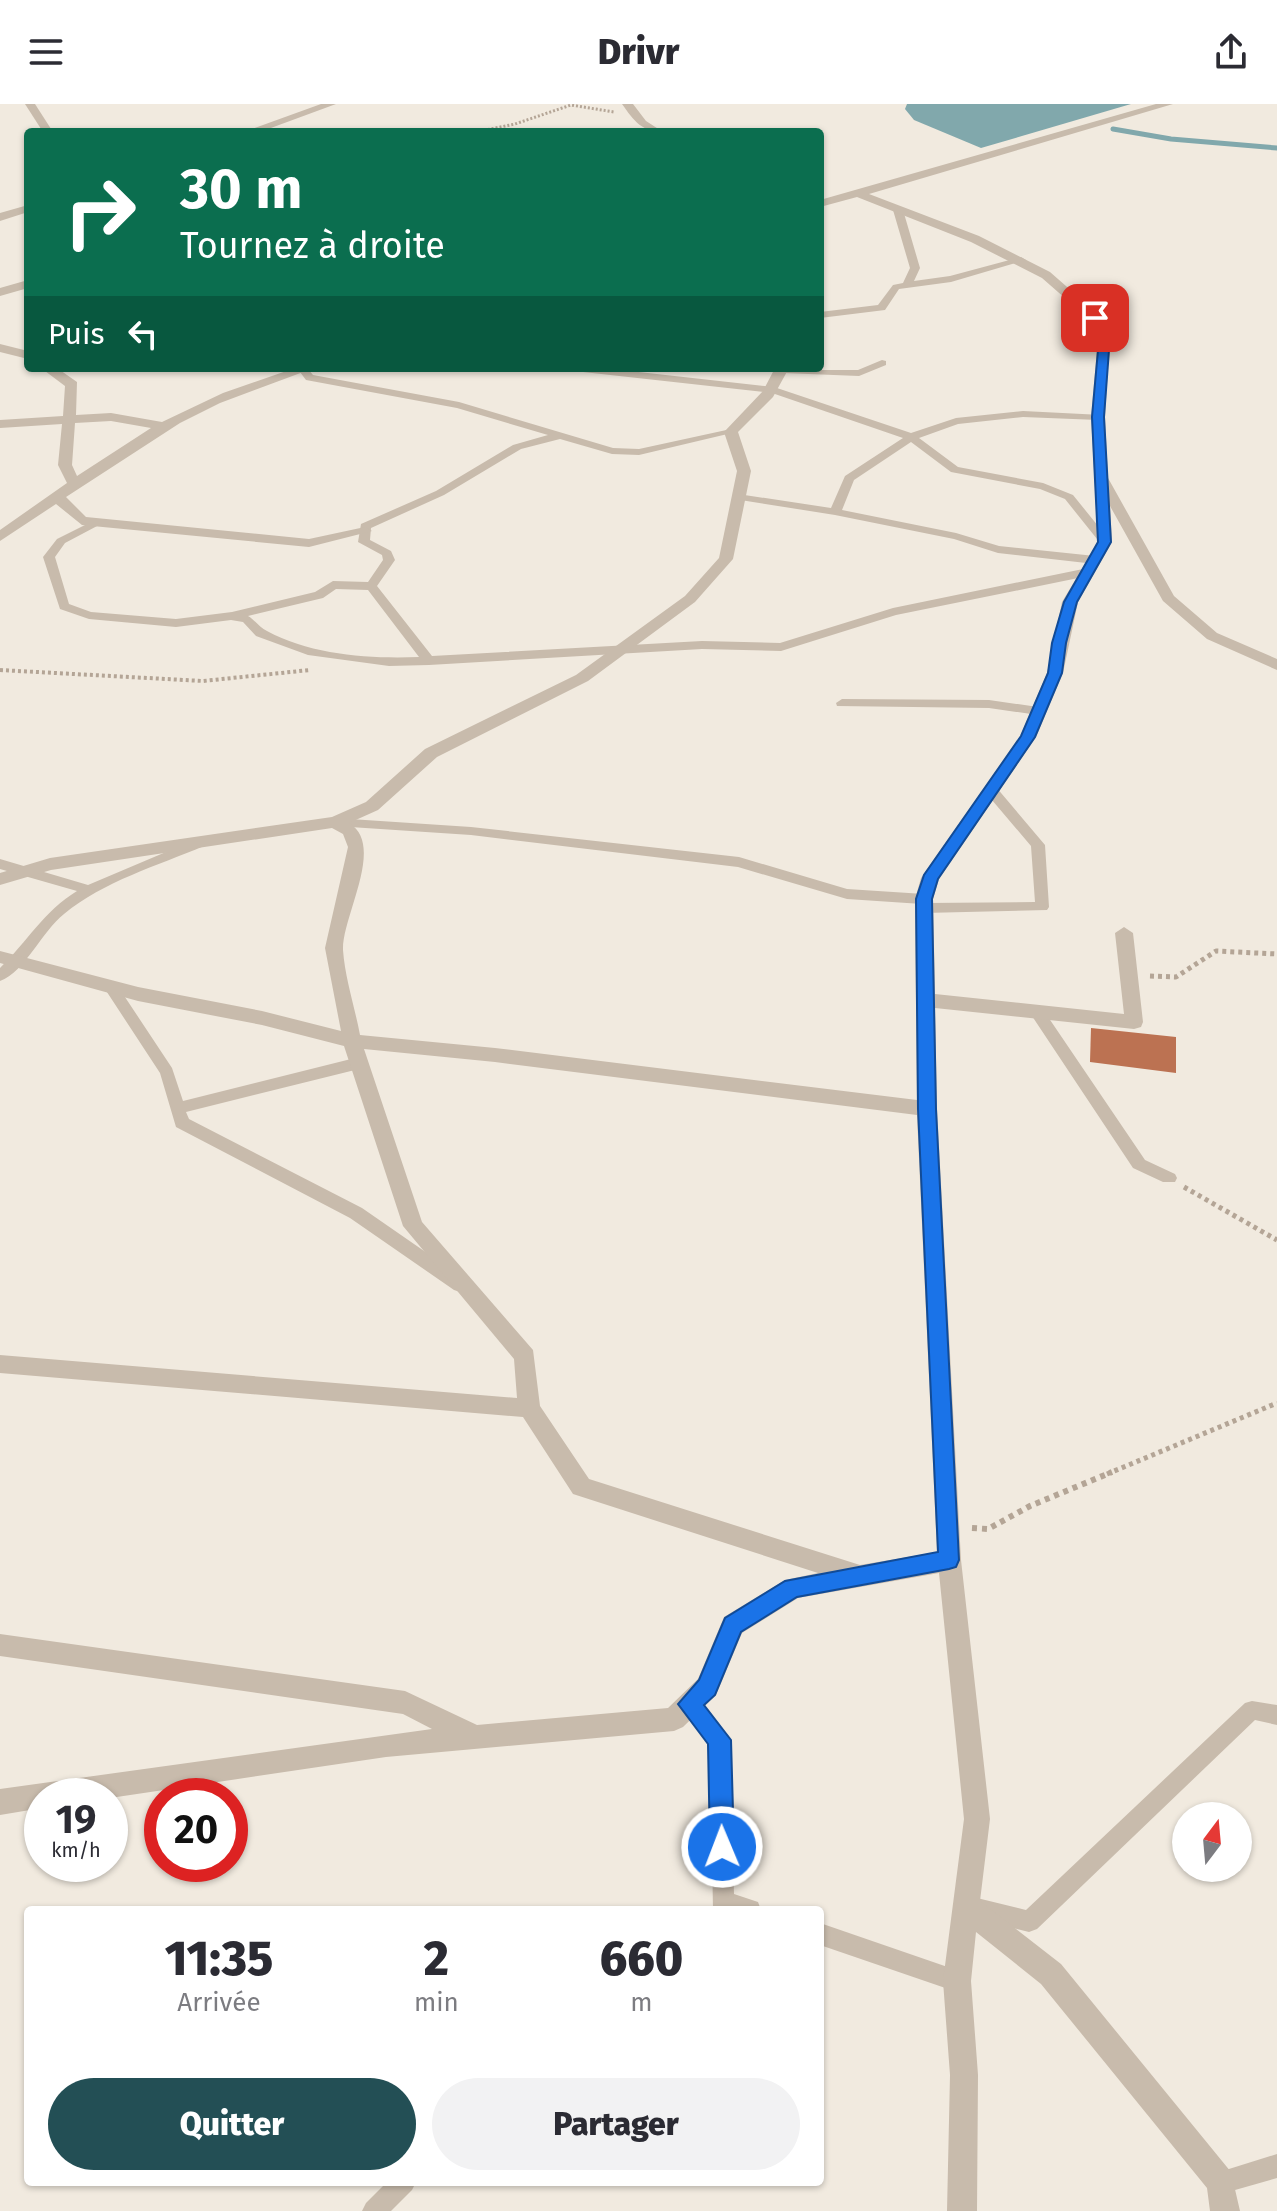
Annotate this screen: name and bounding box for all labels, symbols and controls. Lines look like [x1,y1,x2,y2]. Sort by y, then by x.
icon: menu [24,30,68,74]
text: Drivr [598,30,679,74]
icon: share [1209,30,1253,74]
text: 30 m [180,156,302,223]
icon: right [48,160,152,264]
text: Tournez à droite [180,224,445,268]
pin [1061,284,1129,352]
icon: arrive [1073,296,1117,340]
icon: left [121,312,165,356]
text: Puis [48,316,105,352]
speed limit sign: 20 [144,1778,248,1882]
text: 19 [56,1796,96,1844]
north arrow [1172,1802,1252,1882]
map controls [1172,1802,1252,1882]
position arrow [680,1805,764,1889]
text: km/h [51,1838,101,1862]
text: 11:35 [165,1930,273,1988]
text: 2 [424,1930,449,1988]
text: 660 [600,1930,683,1988]
text: Arrivée [177,1987,261,2018]
text: min [414,1987,459,2018]
text: m [630,1987,653,2018]
button: Quitter [48,2078,416,2170]
button: Partager [432,2078,800,2170]

